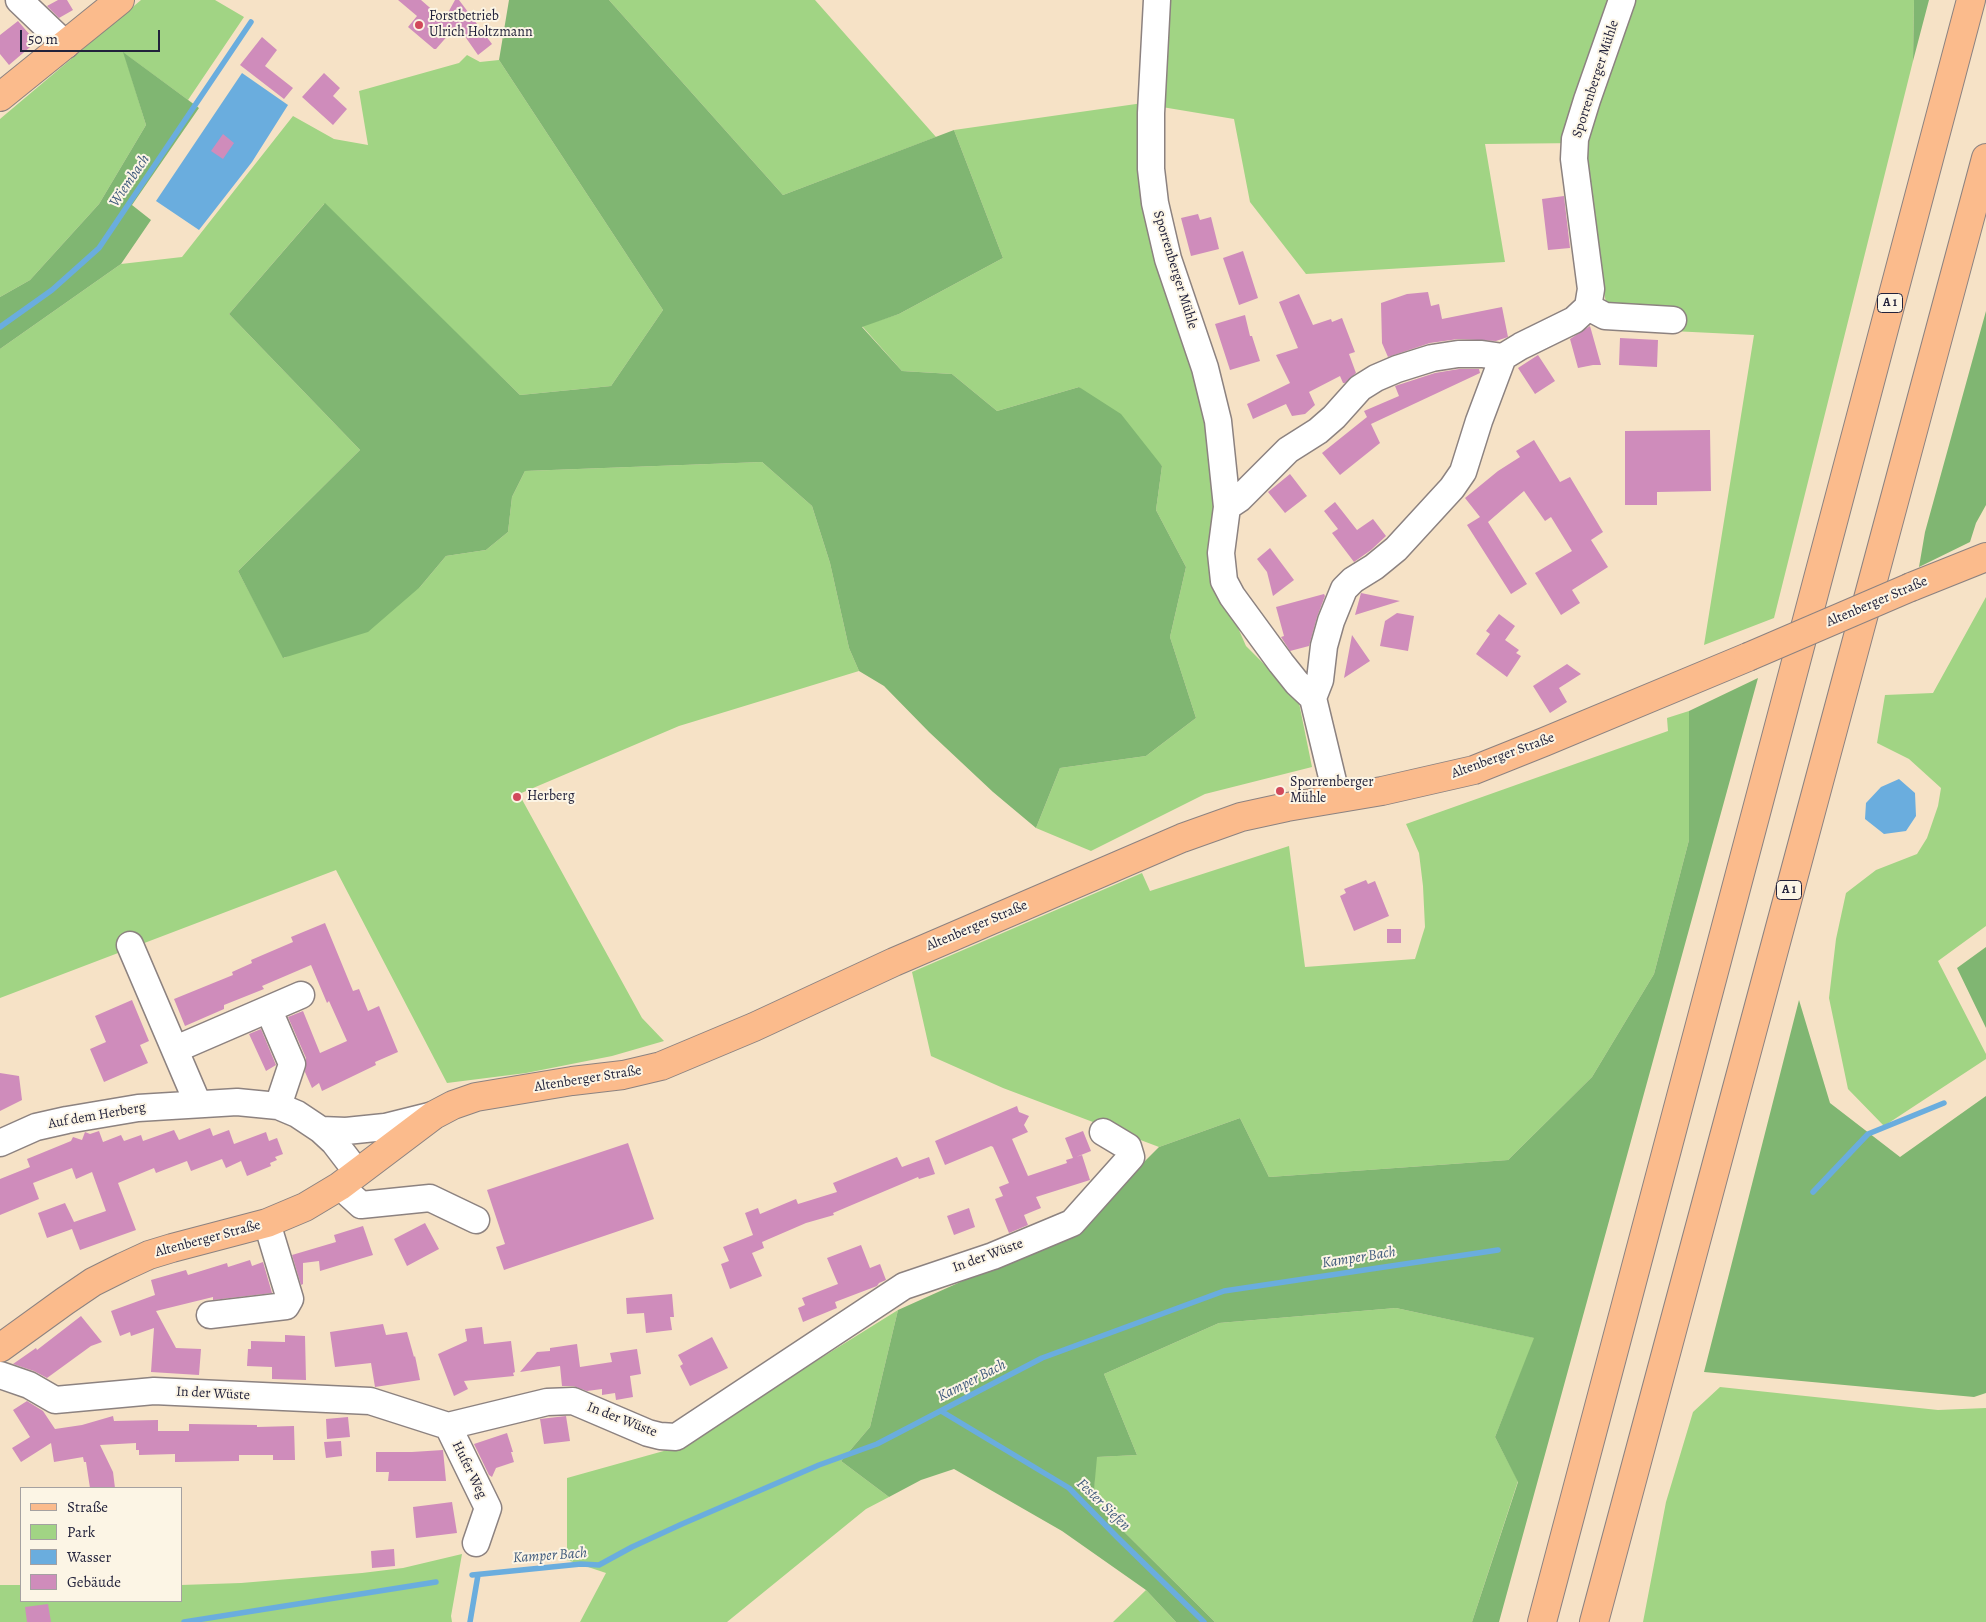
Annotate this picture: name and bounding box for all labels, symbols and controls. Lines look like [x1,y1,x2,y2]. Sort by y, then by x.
place label: Forstbetrieb Ulrich Holtzmann [429,9,533,41]
street label: Sporrenberger Mühle [1569,18,1623,140]
marker: Forstbetrieb Ulrich Holtzmann [413,19,425,31]
scale bar [22,20,162,52]
text: 50 m [28,29,58,49]
water label: Wiembach [106,151,154,211]
street label: Sporrenberger Mühle [1149,209,1201,331]
road number: A 1 [1878,294,1902,312]
street label: Altenberger Straße [1824,573,1930,631]
street label: Altenberger Straße [1449,730,1557,782]
place label: Sporrenberger Mühle [1290,775,1374,808]
marker: Sporrenberger Mühle [1274,785,1286,797]
place label: Herberg [527,789,575,805]
marker: Herberg [511,791,523,803]
road number: A 1 [1776,880,1802,900]
street label: Altenberger Straße [924,897,1030,955]
street label: Altenberger Straße [533,1062,643,1096]
street label: Auf dem Herberg [47,1099,147,1133]
street label: Altenberger Straße [153,1217,263,1261]
street label: In der Wüste [950,1235,1026,1277]
water label: Kamper Bach [1321,1243,1397,1273]
water label: Kamper Bach [935,1356,1009,1406]
street label: In der Wüste [176,1384,250,1404]
street label: In der Wüste [585,1399,659,1441]
street label: Hufer Weg [448,1438,490,1502]
water label: Fester Siefen [1072,1475,1134,1535]
legend [20,1487,182,1602]
text: Straße [67,1497,108,1517]
text: Park [67,1522,95,1542]
water label: Kamper Bach [512,1544,588,1568]
text: Wasser [67,1547,111,1567]
text: Gebäude [67,1572,121,1592]

